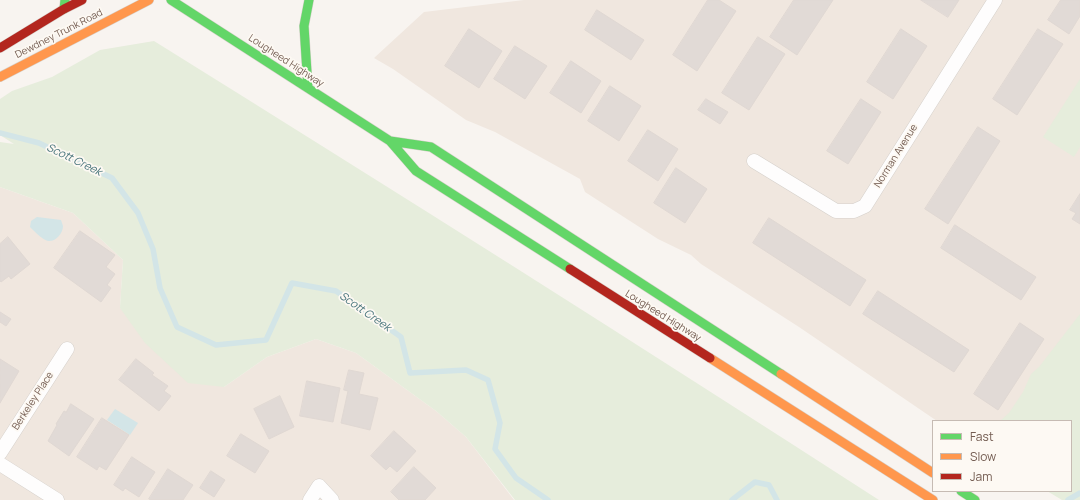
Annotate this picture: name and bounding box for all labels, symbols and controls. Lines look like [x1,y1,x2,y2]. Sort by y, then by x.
street label: Dewdney Trunk Road [13,7,105,61]
street label: Lougheed Highway [246,32,326,90]
street label: Norman Avenue [872,122,920,190]
water label: Scott Creek [44,141,104,179]
street label: Lougheed Highway [623,288,703,344]
water label: Scott Creek [337,289,393,335]
street label: Berkeley Place [10,370,56,432]
legend [932,420,1072,492]
text: Fast [970,428,994,445]
text: Slow [970,448,996,465]
text: Jam [970,468,992,485]

